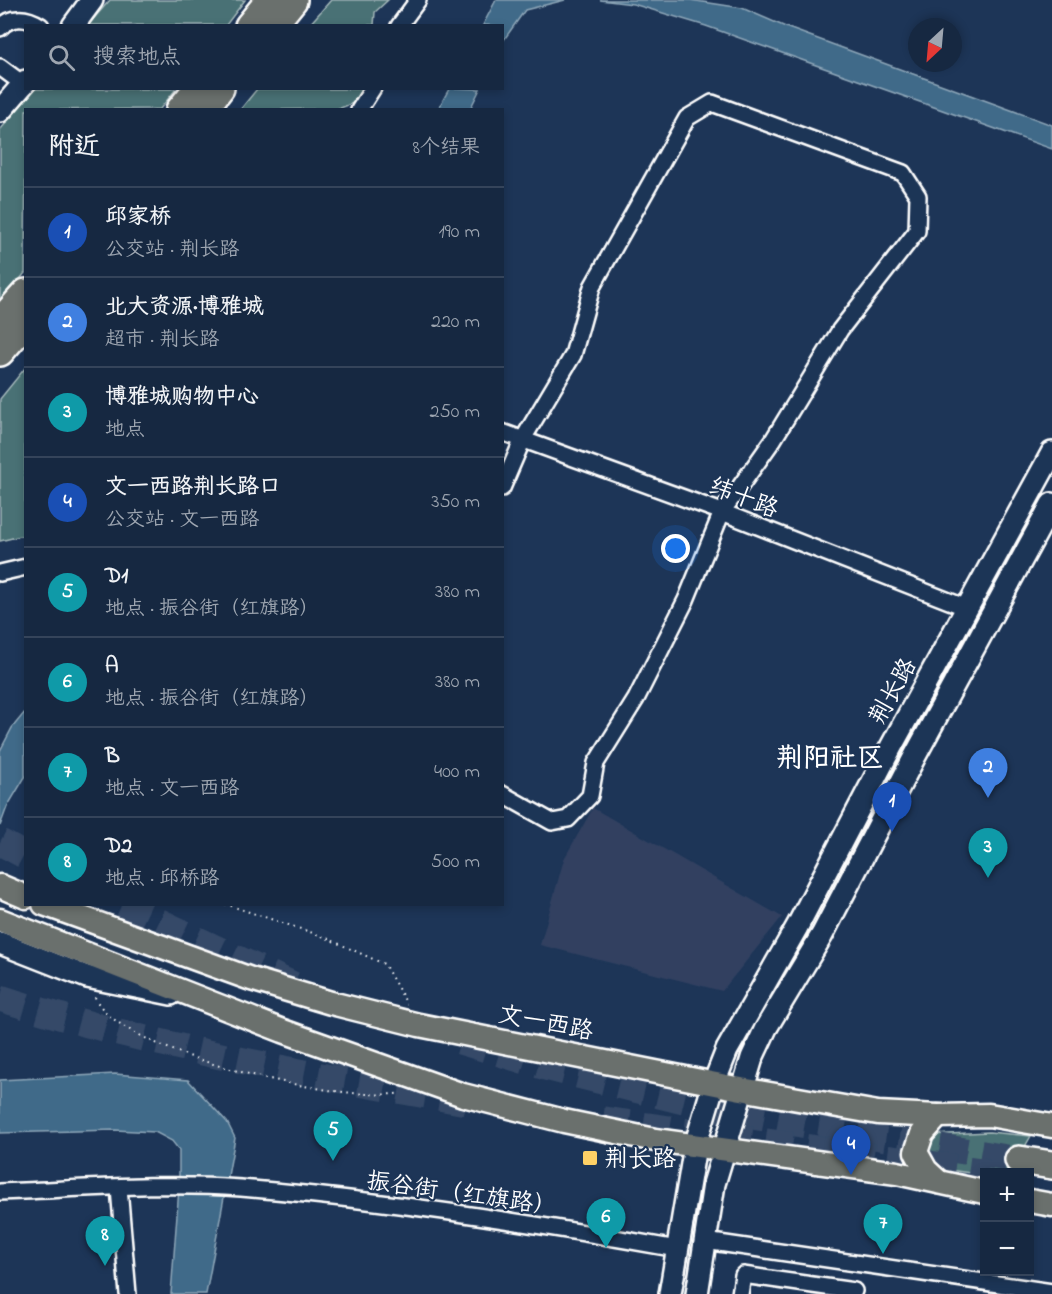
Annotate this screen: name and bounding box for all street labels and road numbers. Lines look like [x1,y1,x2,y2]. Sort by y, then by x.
street label: 纬十路 [703,470,783,529]
street label: 荆长路 [861,652,927,732]
street label: 文一西路 [495,998,596,1051]
street label: 振谷街（红旗路） [364,1165,559,1226]

